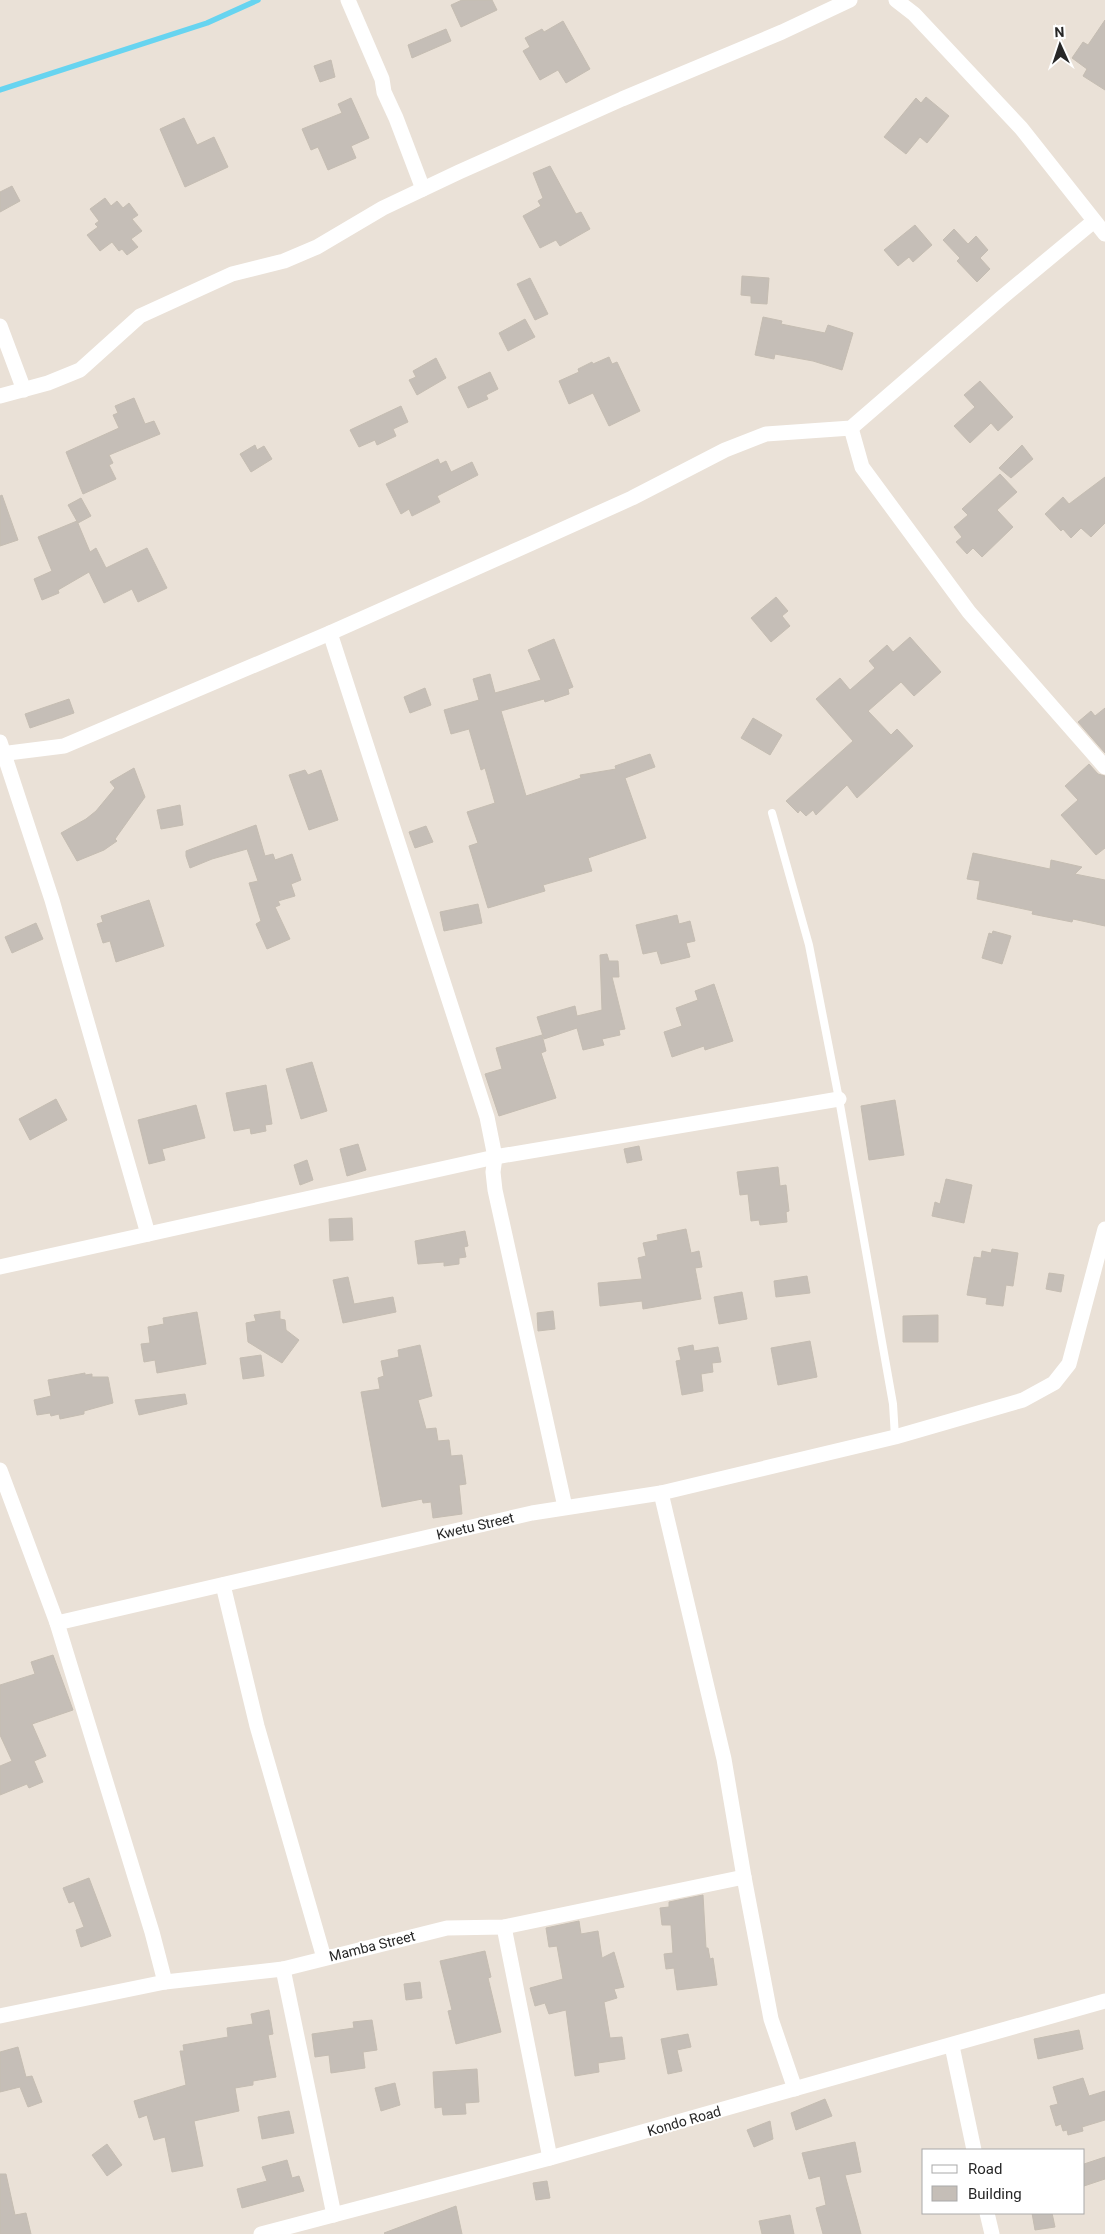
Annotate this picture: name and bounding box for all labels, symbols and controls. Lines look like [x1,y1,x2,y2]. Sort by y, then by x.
north arrow [1035,20,1085,70]
text: N [1054,24,1065,40]
street label: Kwetu Street [435,1509,516,1543]
street label: Mamba Street [327,1927,417,1964]
street label: Kondo Road [645,2103,723,2139]
legend [922,2149,1085,2214]
text: Road [968,2160,1002,2178]
text: Building [968,2185,1022,2203]

